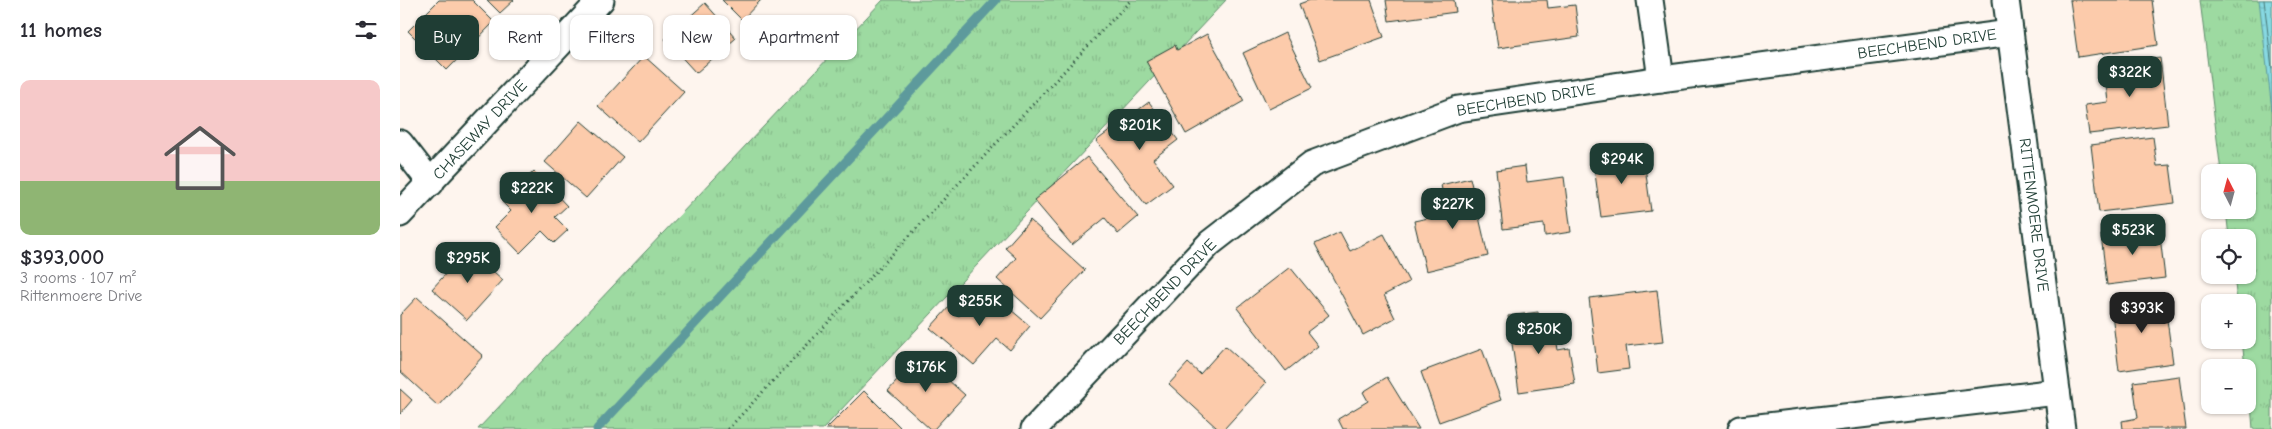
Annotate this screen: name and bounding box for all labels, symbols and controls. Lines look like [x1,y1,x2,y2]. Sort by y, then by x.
chip: Buy [415,15,479,60]
chip: Rent [489,15,560,60]
chip: Filters [570,15,653,60]
chip: New [663,15,730,60]
chip: Apartment [740,15,857,60]
icon: filters [352,16,380,44]
text: 11 homes [20,18,102,42]
street label: BEECHBEND DRIVE [1856,25,1998,63]
pin: $322K [2095,56,2165,98]
text: $322K [2109,63,2151,81]
street label: CHASEWAY DRIVE [429,76,531,183]
street label: BEECHBEND DRIVE [1455,80,1597,120]
pin: $201K [1105,108,1175,151]
icon: home [155,113,245,203]
text: $201K [1119,116,1161,134]
street label: RITTENMOERE DRIVE [2016,137,2052,293]
pin: $294K [1587,142,1657,185]
text: $294K [1601,150,1643,168]
north arrow [2201,164,2256,219]
map controls [2201,164,2256,414]
pin: $222K [497,172,567,214]
text: $222K [511,179,553,197]
pin: $227K [1418,188,1488,230]
text: $227K [1432,195,1474,213]
pin: $523K [2098,214,2168,256]
text: $523K [2112,221,2155,239]
button: locate [2201,229,2256,284]
street label: BEECHBEND DRIVE [1110,235,1220,349]
pin: $295K [433,242,503,284]
text: $393,000 [20,245,104,269]
text: $295K [446,249,490,267]
text: 3 rooms · 107 m² [20,269,136,287]
pin: $255K [945,284,1015,327]
text: Rittenmoere Drive [20,287,142,305]
text: $255K [958,292,1002,310]
pin: $393K [2107,292,2177,334]
button: + [2201,294,2256,349]
text: $393K [2121,299,2163,317]
pin: $250K [1504,312,1574,355]
text: $250K [1517,320,1561,338]
pin: $176K [891,350,961,393]
text: $176K [906,358,946,376]
button: − [2201,359,2256,414]

